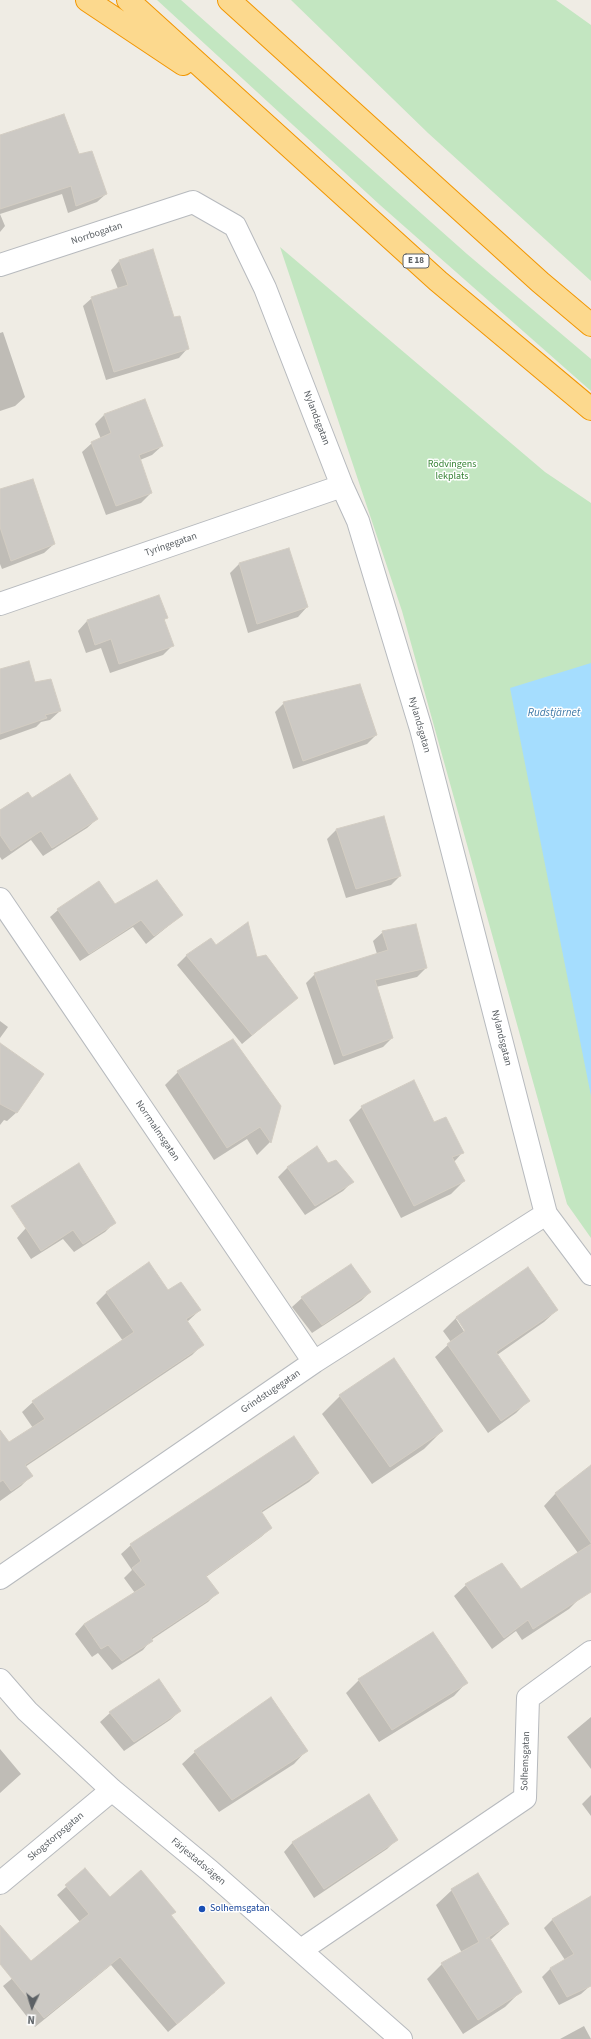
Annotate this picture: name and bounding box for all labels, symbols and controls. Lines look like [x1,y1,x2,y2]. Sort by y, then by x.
street label: Norrbogatan [70,220,124,248]
road number: E 18 [403,254,429,268]
street label: Nylandsgatan [300,389,332,447]
park label: Rödvingens lekplats [428,459,476,482]
street label: Tyringegatan [143,530,199,560]
street label: Nylandsgatan [405,696,433,754]
water label: Rudstjärnet [528,707,580,721]
street label: Nylandsgatan [488,1009,514,1067]
street label: Norrmalmsgatan [132,1098,182,1164]
street label: Grindstugegatan [239,1368,303,1416]
street label: Solhemsgatan [519,1731,533,1791]
street label: Skogstorpsgatan [25,1810,87,1864]
street label: Färjestadsvägen [168,1836,228,1888]
place label: Solhemsgatan [210,1903,270,1915]
marker: Solhemsgatan [197,1904,207,1914]
north arrow [12,1987,52,2027]
text: N [27,2012,35,2027]

